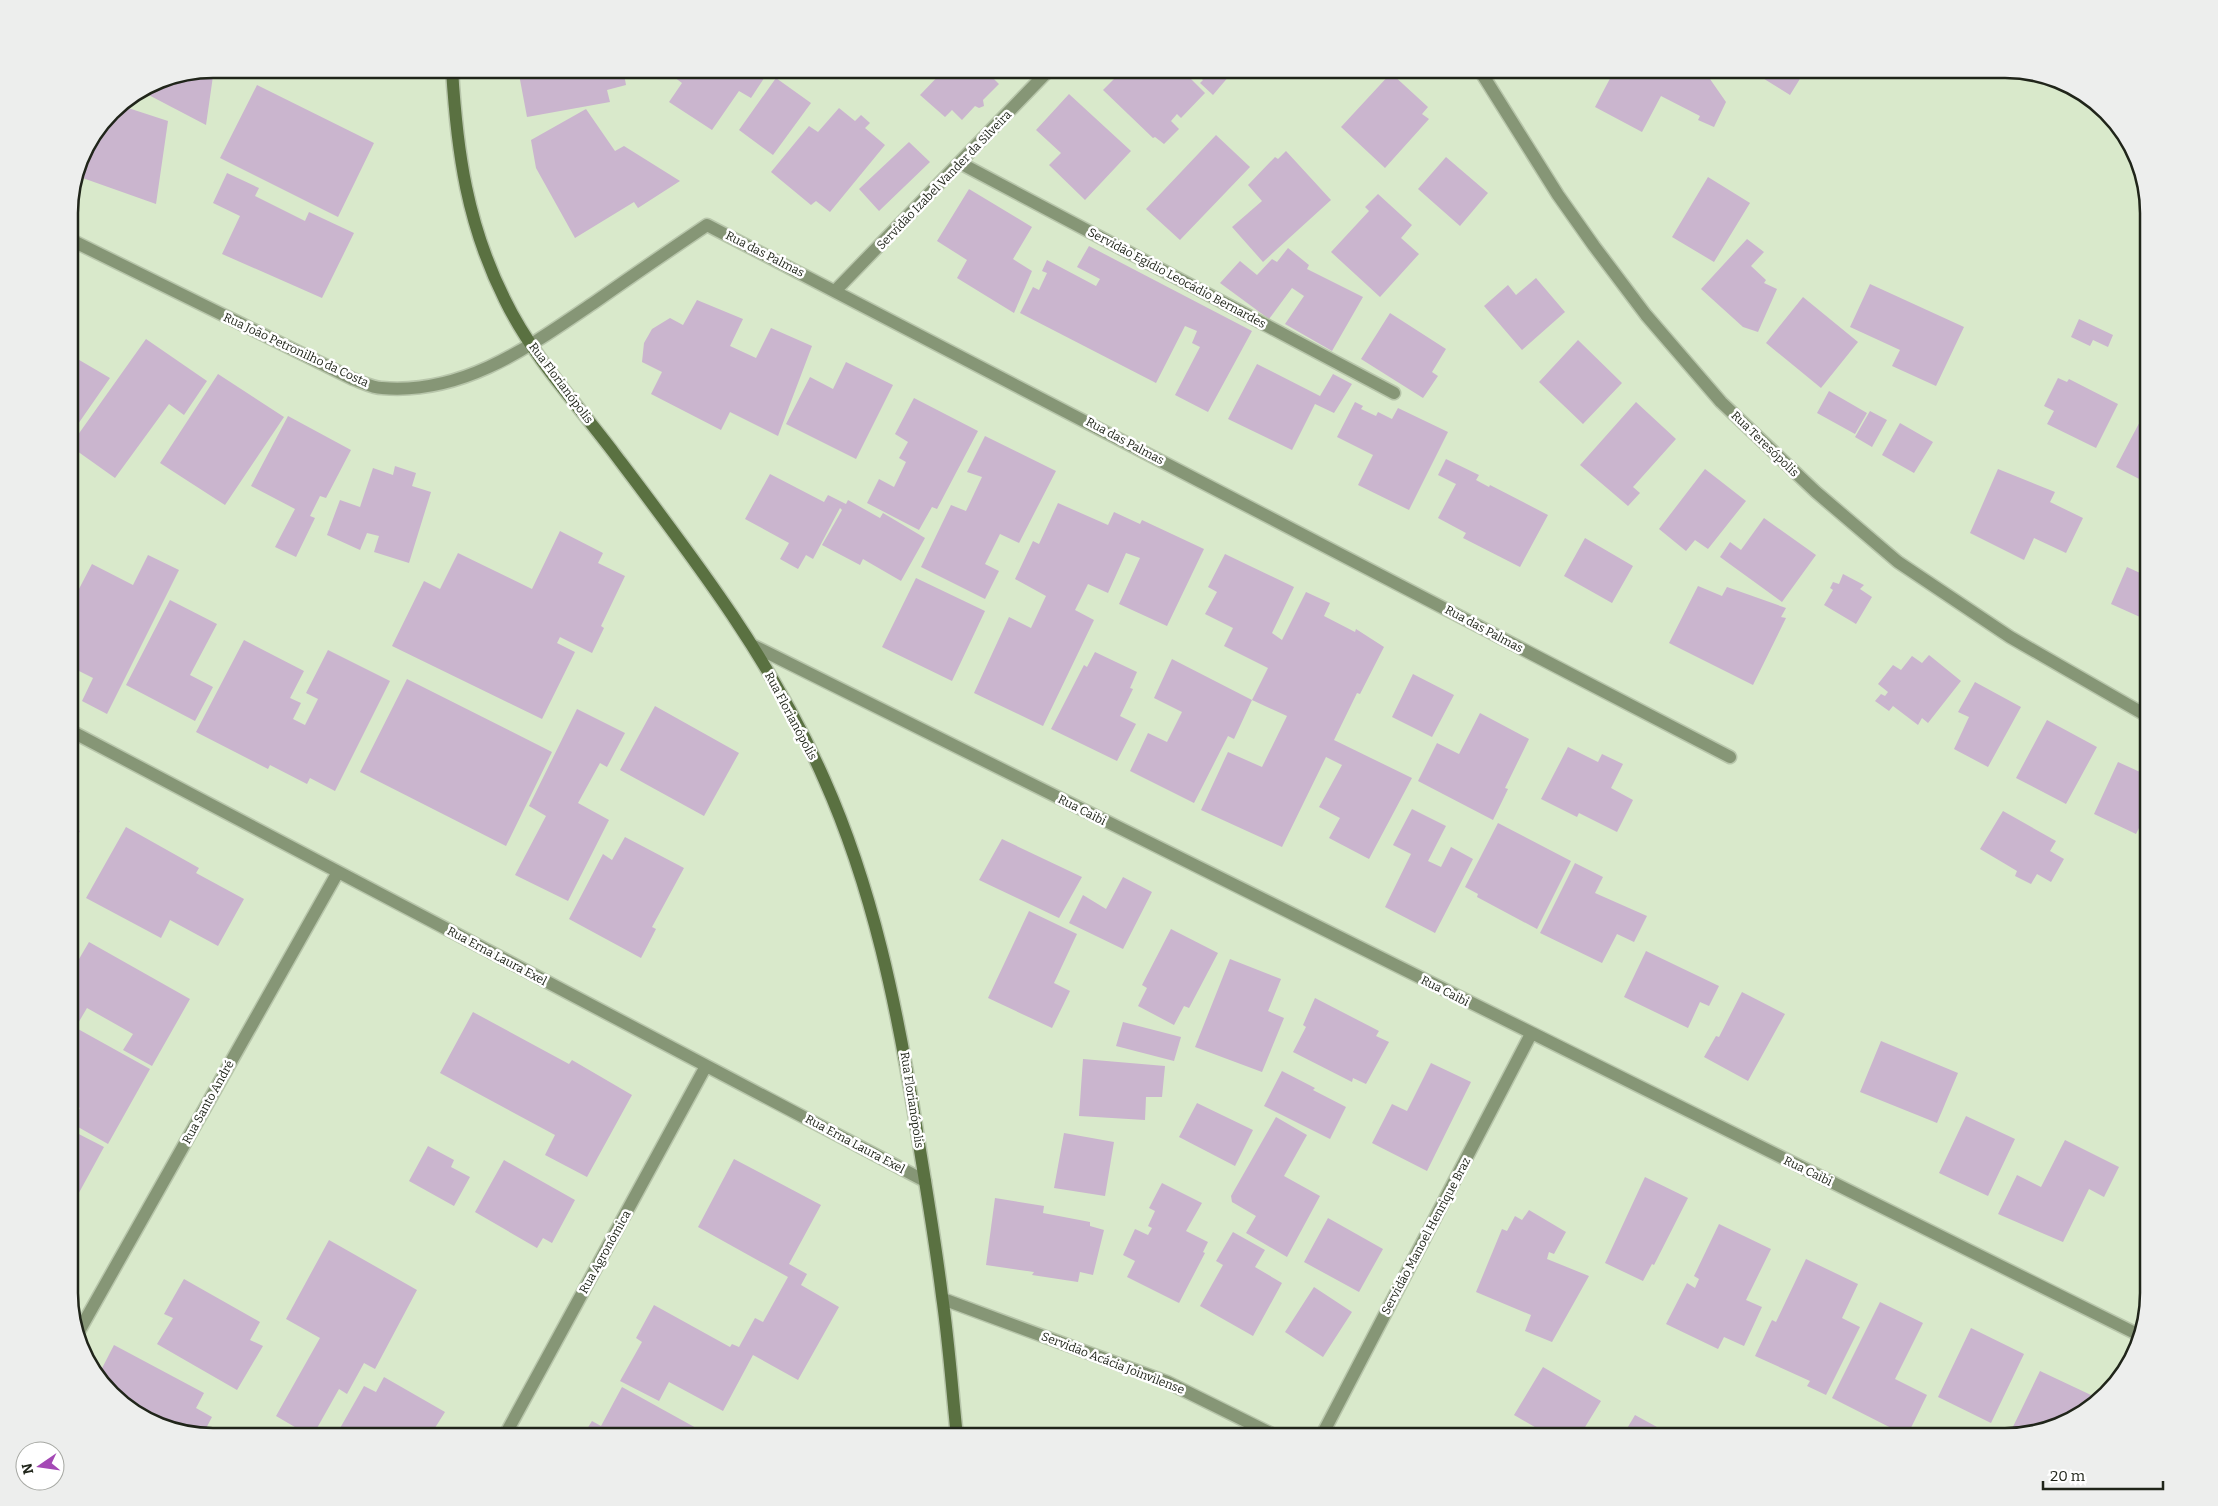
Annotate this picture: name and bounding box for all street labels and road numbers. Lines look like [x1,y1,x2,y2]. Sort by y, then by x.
street label: Servidão Izabel Vander da Silveira [874,107,1015,252]
street label: Servidão Egídio Leocádio Bernardes [1086,225,1269,331]
street label: Rua das Palmas [723,228,807,280]
street label: Rua João Petronilho da Costa [221,310,371,390]
street label: Rua Florianópolis [526,340,596,426]
street label: Rua Teresópolis [1728,408,1802,480]
street label: Rua das Palmas [1084,415,1167,468]
street label: Rua das Palmas [1443,603,1526,656]
street label: Rua Florianópolis [762,670,820,763]
street label: Rua Caibi [1056,792,1109,828]
street label: Rua Erna Laura Exel [445,924,550,988]
street label: Rua Caibi [1419,973,1472,1009]
street label: Rua Florianópolis [897,1051,927,1149]
street label: Rua Santo André [179,1058,237,1146]
street label: Rua Erna Laura Exel [803,1112,908,1176]
street label: Rua Caibi [1781,1153,1835,1189]
street label: Servidão Manoel Henrique Braz [1379,1155,1474,1317]
street label: Rua Agronômica [576,1208,634,1296]
street label: Servidão Acácia Joinvilense [1039,1329,1187,1397]

